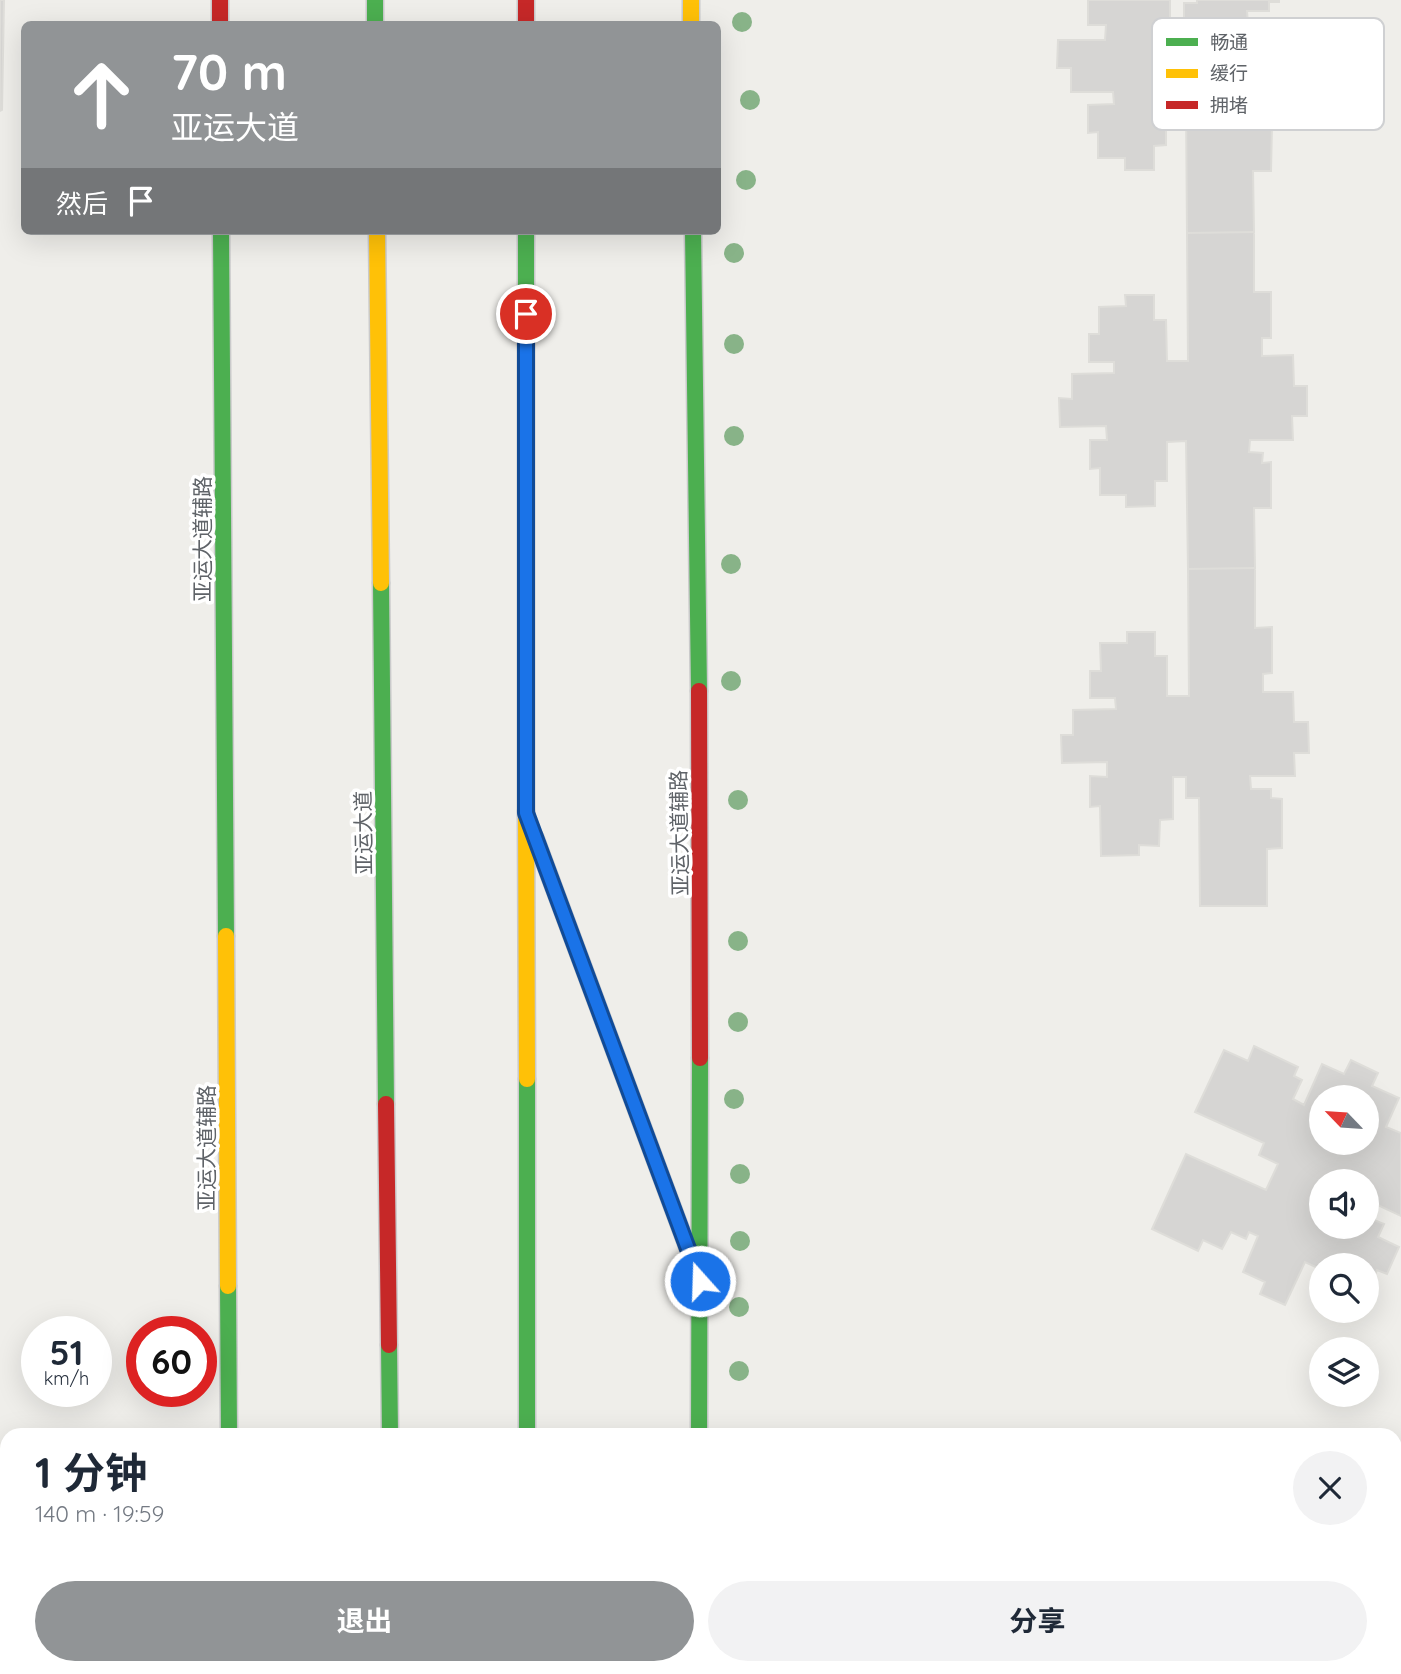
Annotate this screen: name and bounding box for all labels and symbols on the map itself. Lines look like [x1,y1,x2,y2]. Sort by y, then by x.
legend [1152,18,1384,130]
text: 畅通 [1210,30,1248,54]
text: 缓行 [1210,61,1248,85]
text: 拥堵 [1210,93,1248,117]
pin [496,284,556,344]
street label: 亚运大道辅路 [189,476,215,602]
street label: 亚运大道辅路 [665,770,693,896]
street label: 亚运大道 [349,791,377,875]
street label: 亚运大道辅路 [193,1085,219,1211]
north arrow [1309,1085,1379,1155]
position arrow [663,1244,737,1318]
speed limit sign: 60 [126,1316,217,1407]

